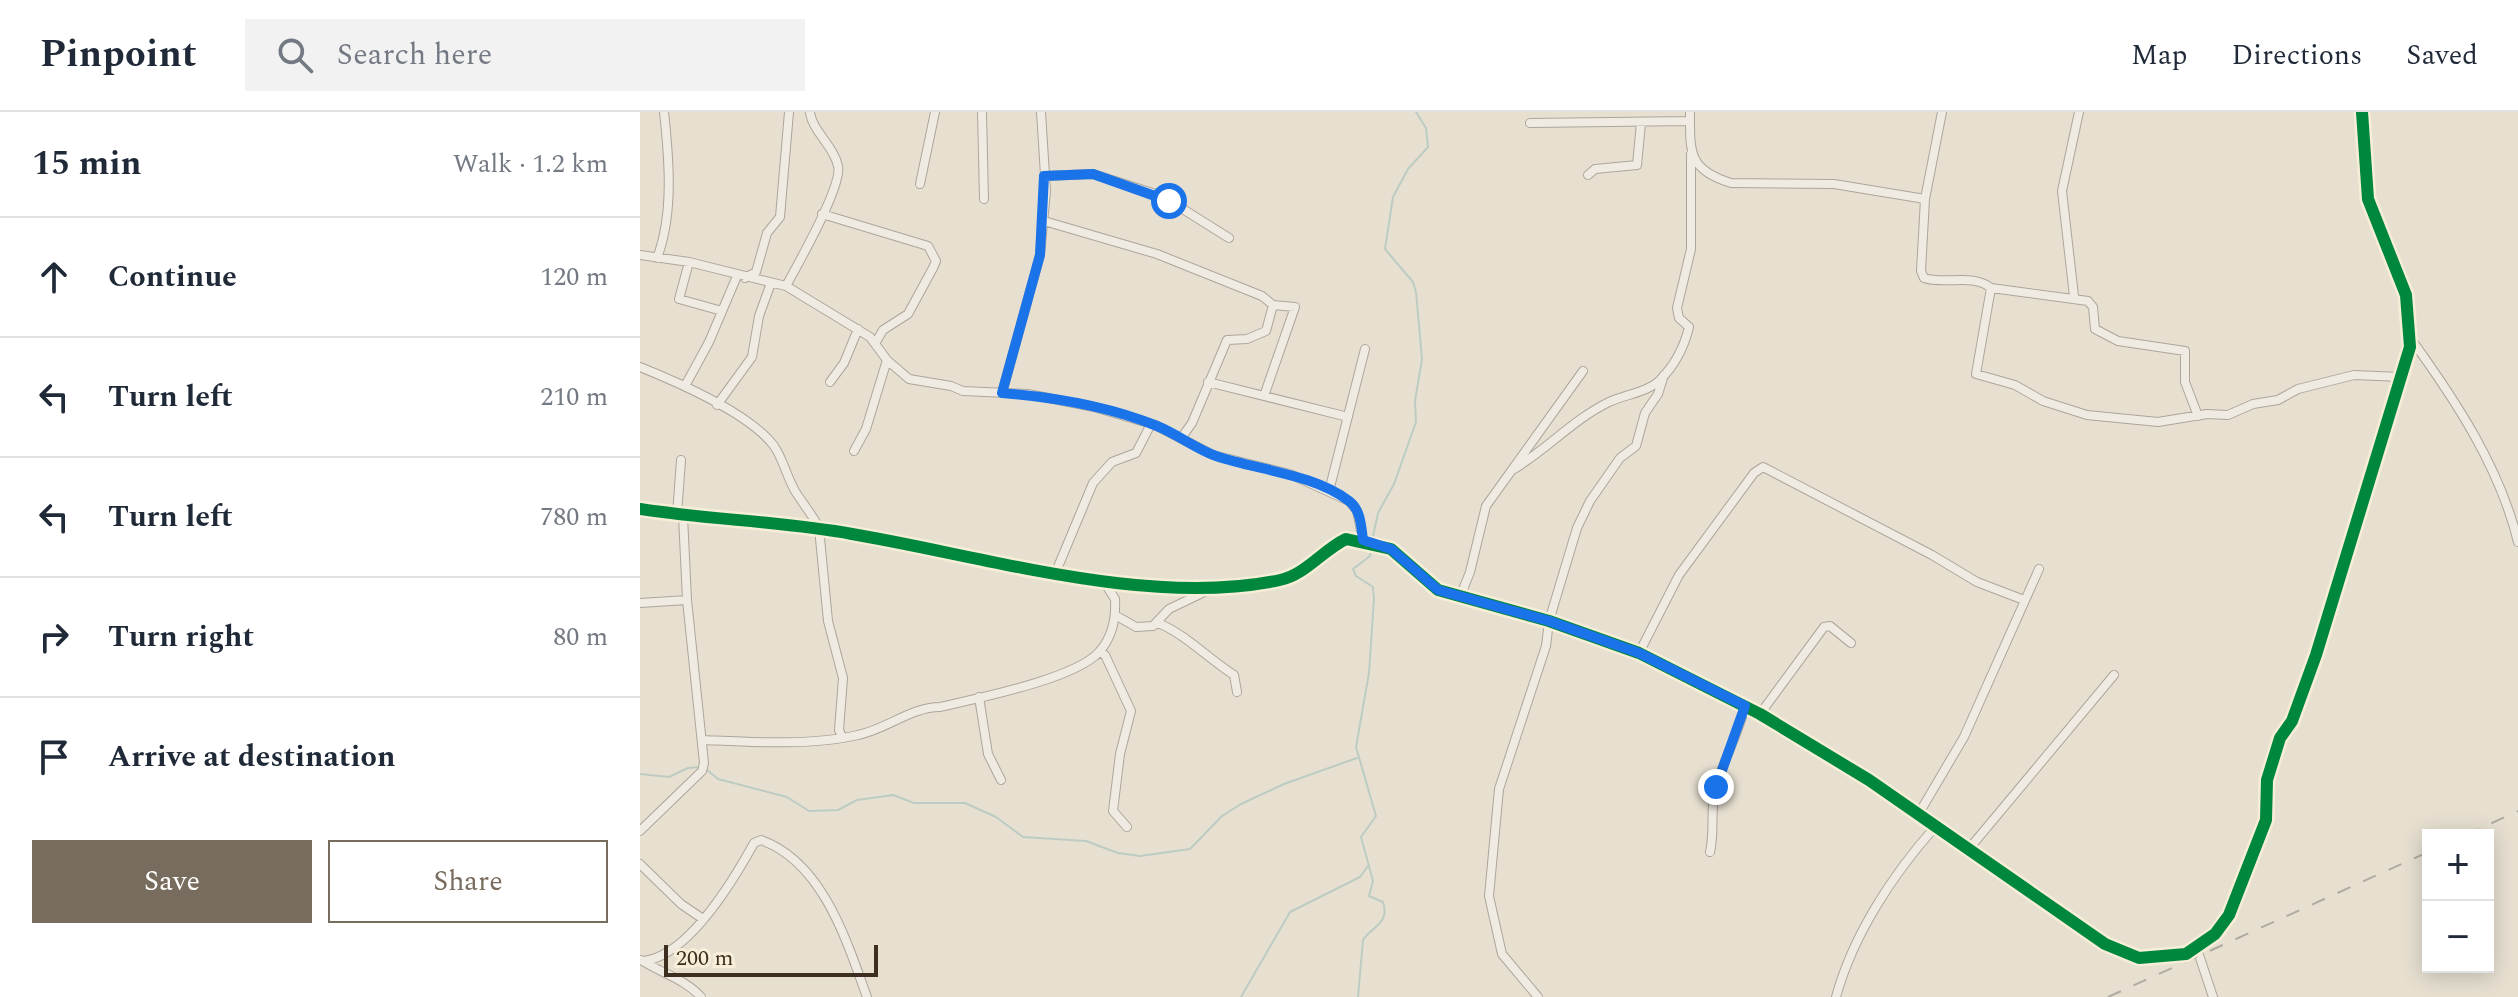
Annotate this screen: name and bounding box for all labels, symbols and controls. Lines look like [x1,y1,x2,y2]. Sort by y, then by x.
search box [245,19,805,91]
text: Pinpoint [40,26,197,84]
text: Search here [337,32,492,78]
icon: search [273,33,317,77]
text: Map [2131,34,2188,77]
text: Directions [2232,34,2362,77]
text: Saved [2406,34,2478,77]
text: 15 min [32,138,142,190]
text: Walk · 1.2 km [453,144,608,184]
route start [1151,183,1187,219]
text: Continue [108,254,237,300]
icon: ahead [32,255,76,299]
text: 120 m [540,257,608,297]
text: Turn left [108,374,233,420]
icon: left [32,375,76,419]
text: 210 m [540,377,608,417]
text: Turn left [108,494,233,540]
icon: left [32,495,76,539]
text: 780 m [540,497,608,537]
text: Turn right [108,614,254,660]
icon: right [32,615,76,659]
text: 80 m [553,617,608,657]
text: Arrive at destination [108,734,395,780]
icon: arrive [32,735,76,779]
route end [1698,769,1734,805]
map controls [2422,829,2494,973]
button: + [2422,829,2494,901]
button: Save [32,840,312,923]
button: Share [328,840,608,923]
button: − [2422,901,2494,973]
scale bar [664,941,878,977]
text: 200 m [676,942,733,975]

